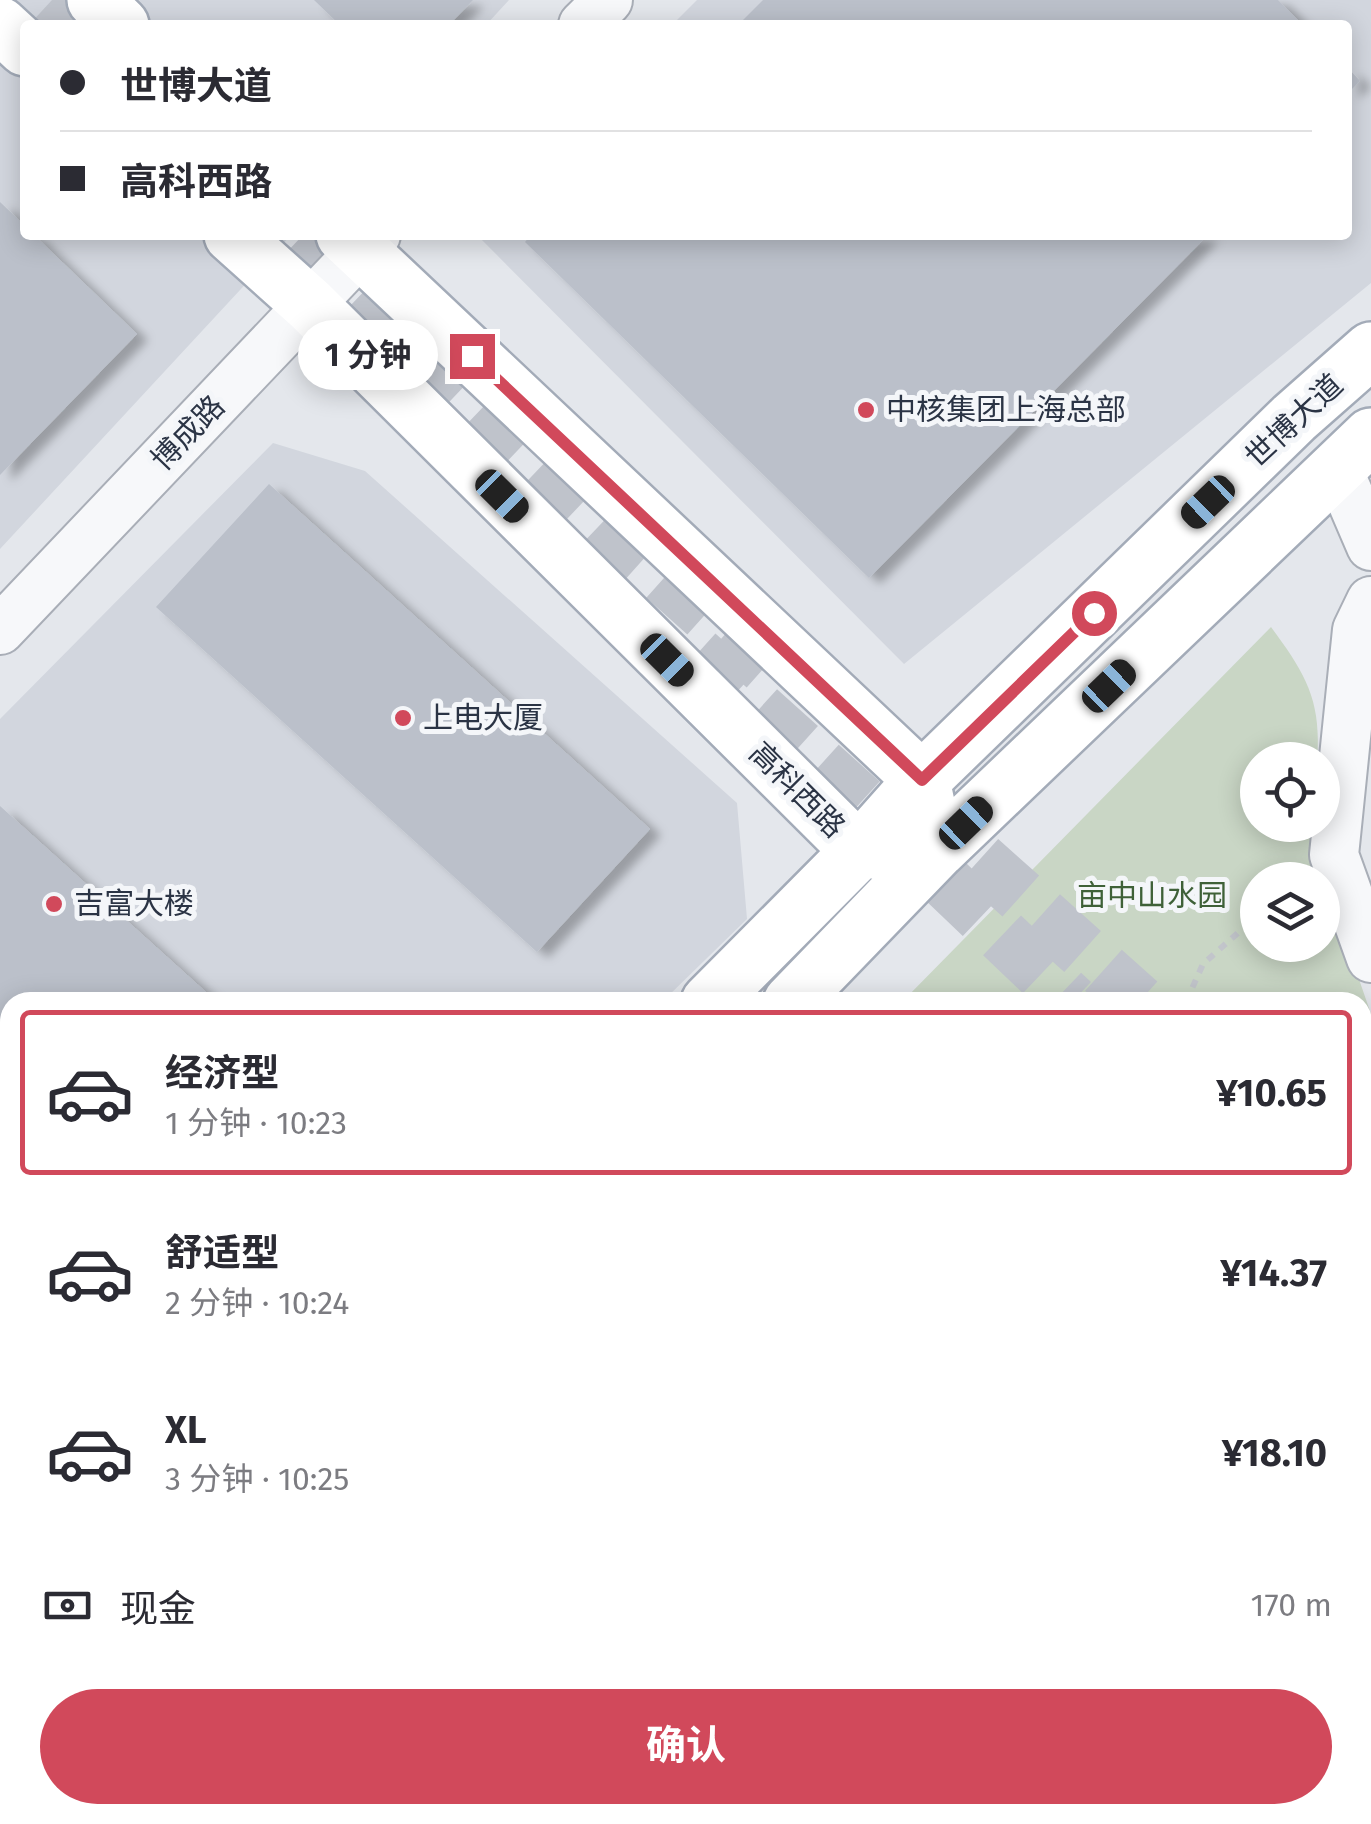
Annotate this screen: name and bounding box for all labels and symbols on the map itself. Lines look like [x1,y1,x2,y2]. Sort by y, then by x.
callout: 1 分钟 [297,321,437,391]
route end [450,334,495,379]
street label: 世博大道 [1238,367,1350,475]
street label: 博成路 [144,388,232,478]
place label: 中核集团上海总部 [886,392,1126,428]
marker: 中核集团上海总部 [855,399,877,421]
car [470,464,534,528]
car [1176,470,1240,534]
route start [1072,591,1117,636]
car [635,628,699,692]
car [1077,654,1141,718]
place label: 上电大厦 [423,700,543,736]
marker: 上电大厦 [392,707,414,729]
street label: 高科西路 [742,735,852,845]
car [934,791,998,855]
park label: 亩中山水园 [1077,878,1227,914]
place label: 吉富大楼 [74,886,194,922]
marker: 吉富大楼 [43,893,65,915]

